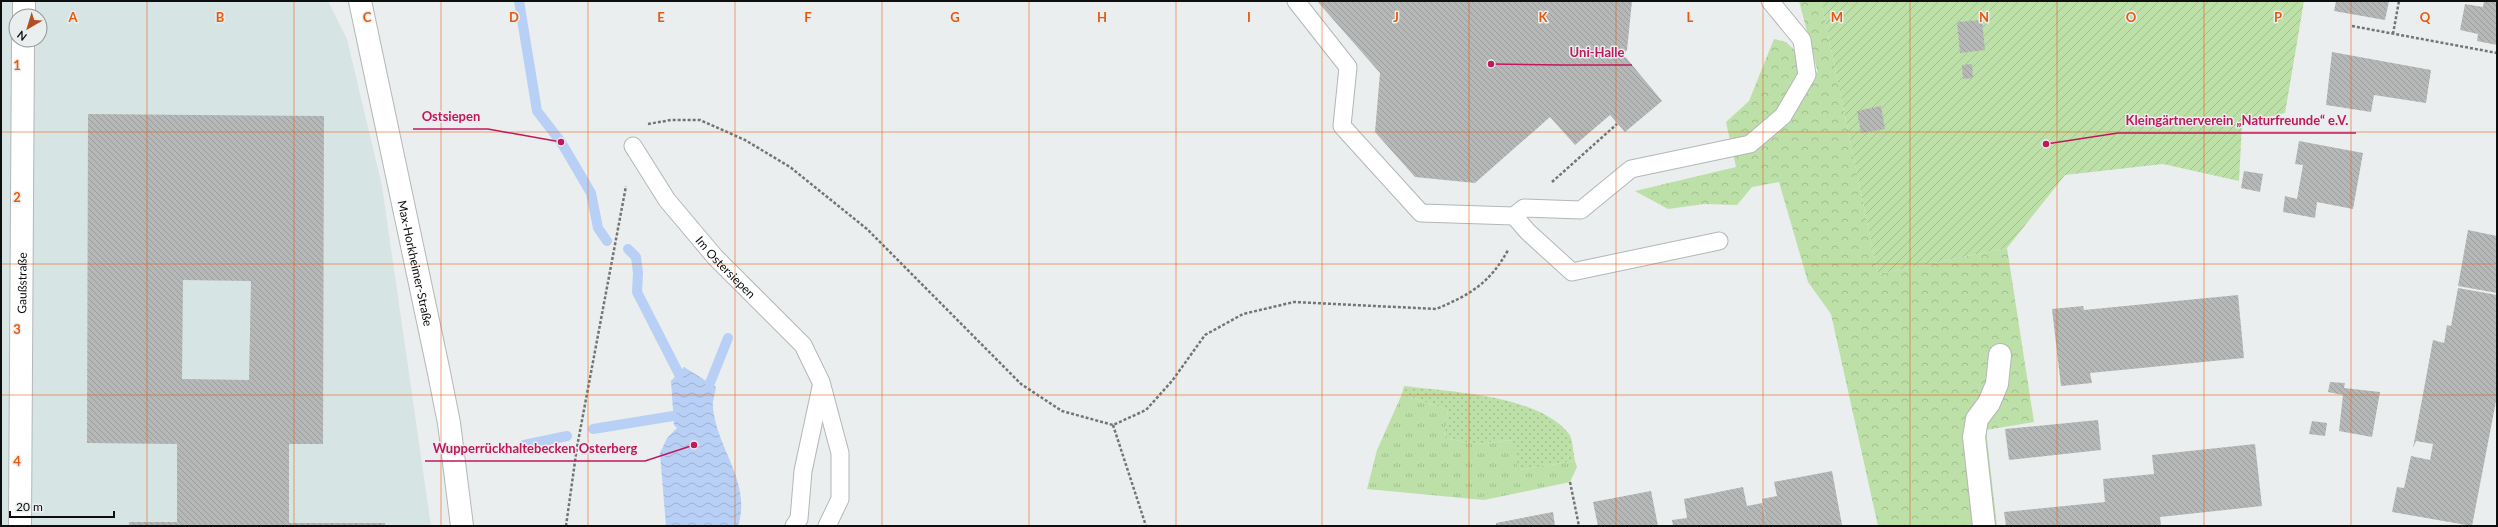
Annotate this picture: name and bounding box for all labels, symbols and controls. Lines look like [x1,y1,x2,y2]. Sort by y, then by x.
north arrow [8,8,48,48]
text: A [67,9,78,25]
text: B [216,9,225,25]
text: C [363,9,372,25]
text: D [509,9,519,25]
text: E [657,9,665,25]
text: F [804,9,812,25]
text: G [950,9,960,25]
text: H [1097,9,1107,25]
text: I [1247,9,1251,25]
text: J [1393,9,1399,25]
text: K [1539,9,1549,25]
text: L [1687,9,1694,25]
text: M [1831,9,1843,25]
text: N [1979,9,1989,25]
text: O [2126,9,2137,25]
text: P [2274,9,2282,25]
text: Q [2420,9,2431,25]
text: N [14,29,29,44]
callout: Uni-Halle [1561,40,1632,65]
text: Uni-Halle [1570,44,1624,60]
text: 1 [13,57,21,73]
callout: Ostsiepen [413,104,488,129]
text: Ostsiepen [422,108,480,124]
callout: Kleingärtnerverein „Naturfreunde“ e.V. [2118,108,2356,133]
text: Kleingärtnerverein „Naturfreunde“ e.V. [2126,112,2348,128]
text: 2 [13,189,21,205]
street label: Max-Horkheimer-Straße [395,199,436,327]
street label: Im Ostersiepen [693,233,759,301]
street label: Gaußstraße [14,252,29,314]
text: 3 [13,321,21,337]
callout: Wupperrückhaltebecken Osterberg [425,436,645,461]
text: Wupperrückhaltebecken Osterberg [433,440,637,456]
text: 4 [13,453,21,469]
scale bar [10,493,114,519]
text: 20 m [16,499,43,514]

